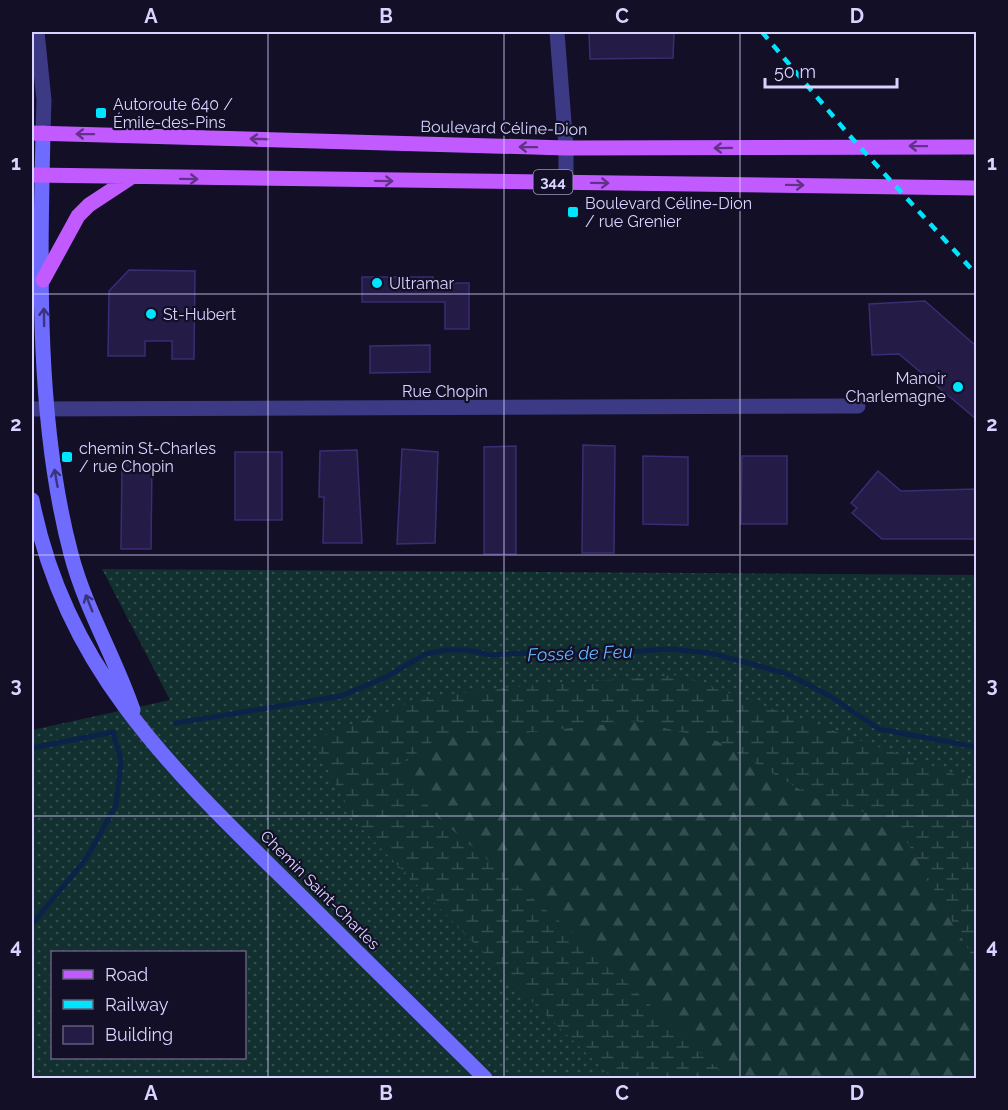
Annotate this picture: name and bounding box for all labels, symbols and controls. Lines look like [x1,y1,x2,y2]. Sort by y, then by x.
text: A [144,4,158,28]
text: B [379,4,393,28]
text: C [615,4,629,28]
text: D [850,4,864,28]
scale bar [765,51,897,89]
text: 50 m [774,61,816,82]
place label: Autoroute 640 / Émile-des-Pins [113,95,233,132]
marker: Autoroute 640 / Émile-des-Pins [94,106,108,120]
street label: Boulevard Céline-Dion [420,117,588,139]
one-way arrow [75,128,95,139]
one-way arrow [250,133,269,144]
one-way arrow [909,140,929,152]
one-way arrow [519,141,539,153]
one-way arrow [714,142,734,153]
text: 1 [11,151,21,175]
text: 1 [987,151,997,175]
road number: 344 [534,170,572,194]
one-way arrow [178,173,198,185]
one-way arrow [373,175,393,187]
one-way arrow [589,177,609,189]
one-way arrow [784,180,804,191]
place label: Boulevard Céline-Dion / rue Grenier [585,194,752,231]
marker: Boulevard Céline-Dion / rue Grenier [566,205,580,219]
place label: Ultramar [389,274,454,293]
marker: Ultramar [370,276,384,290]
place label: St-Hubert [163,305,237,324]
one-way arrow [38,307,50,327]
marker: St-Hubert [144,307,158,321]
place label: Manoir Charlemagne [846,369,946,406]
marker: Manoir Charlemagne [951,380,965,394]
street label: Rue Chopin [402,382,488,401]
text: 2 [10,412,22,436]
text: 2 [986,412,998,436]
place label: chemin St-Charles / rue Chopin [79,439,216,476]
marker: chemin St-Charles / rue Chopin [60,450,74,464]
one-way arrow [50,469,61,488]
one-way arrow [83,594,94,612]
water label: Fossé de Feu [527,641,633,665]
text: 3 [10,673,22,697]
text: 3 [986,673,998,697]
street label: Chemin Saint-Charles [256,826,384,954]
text: 4 [10,934,22,958]
text: 4 [986,934,998,958]
legend [51,951,246,1059]
text: Road [105,964,148,985]
text: Railway [105,994,169,1015]
text: Building [105,1024,173,1045]
text: A [144,1081,158,1105]
text: B [379,1081,393,1105]
text: C [615,1081,629,1105]
text: D [850,1081,864,1105]

